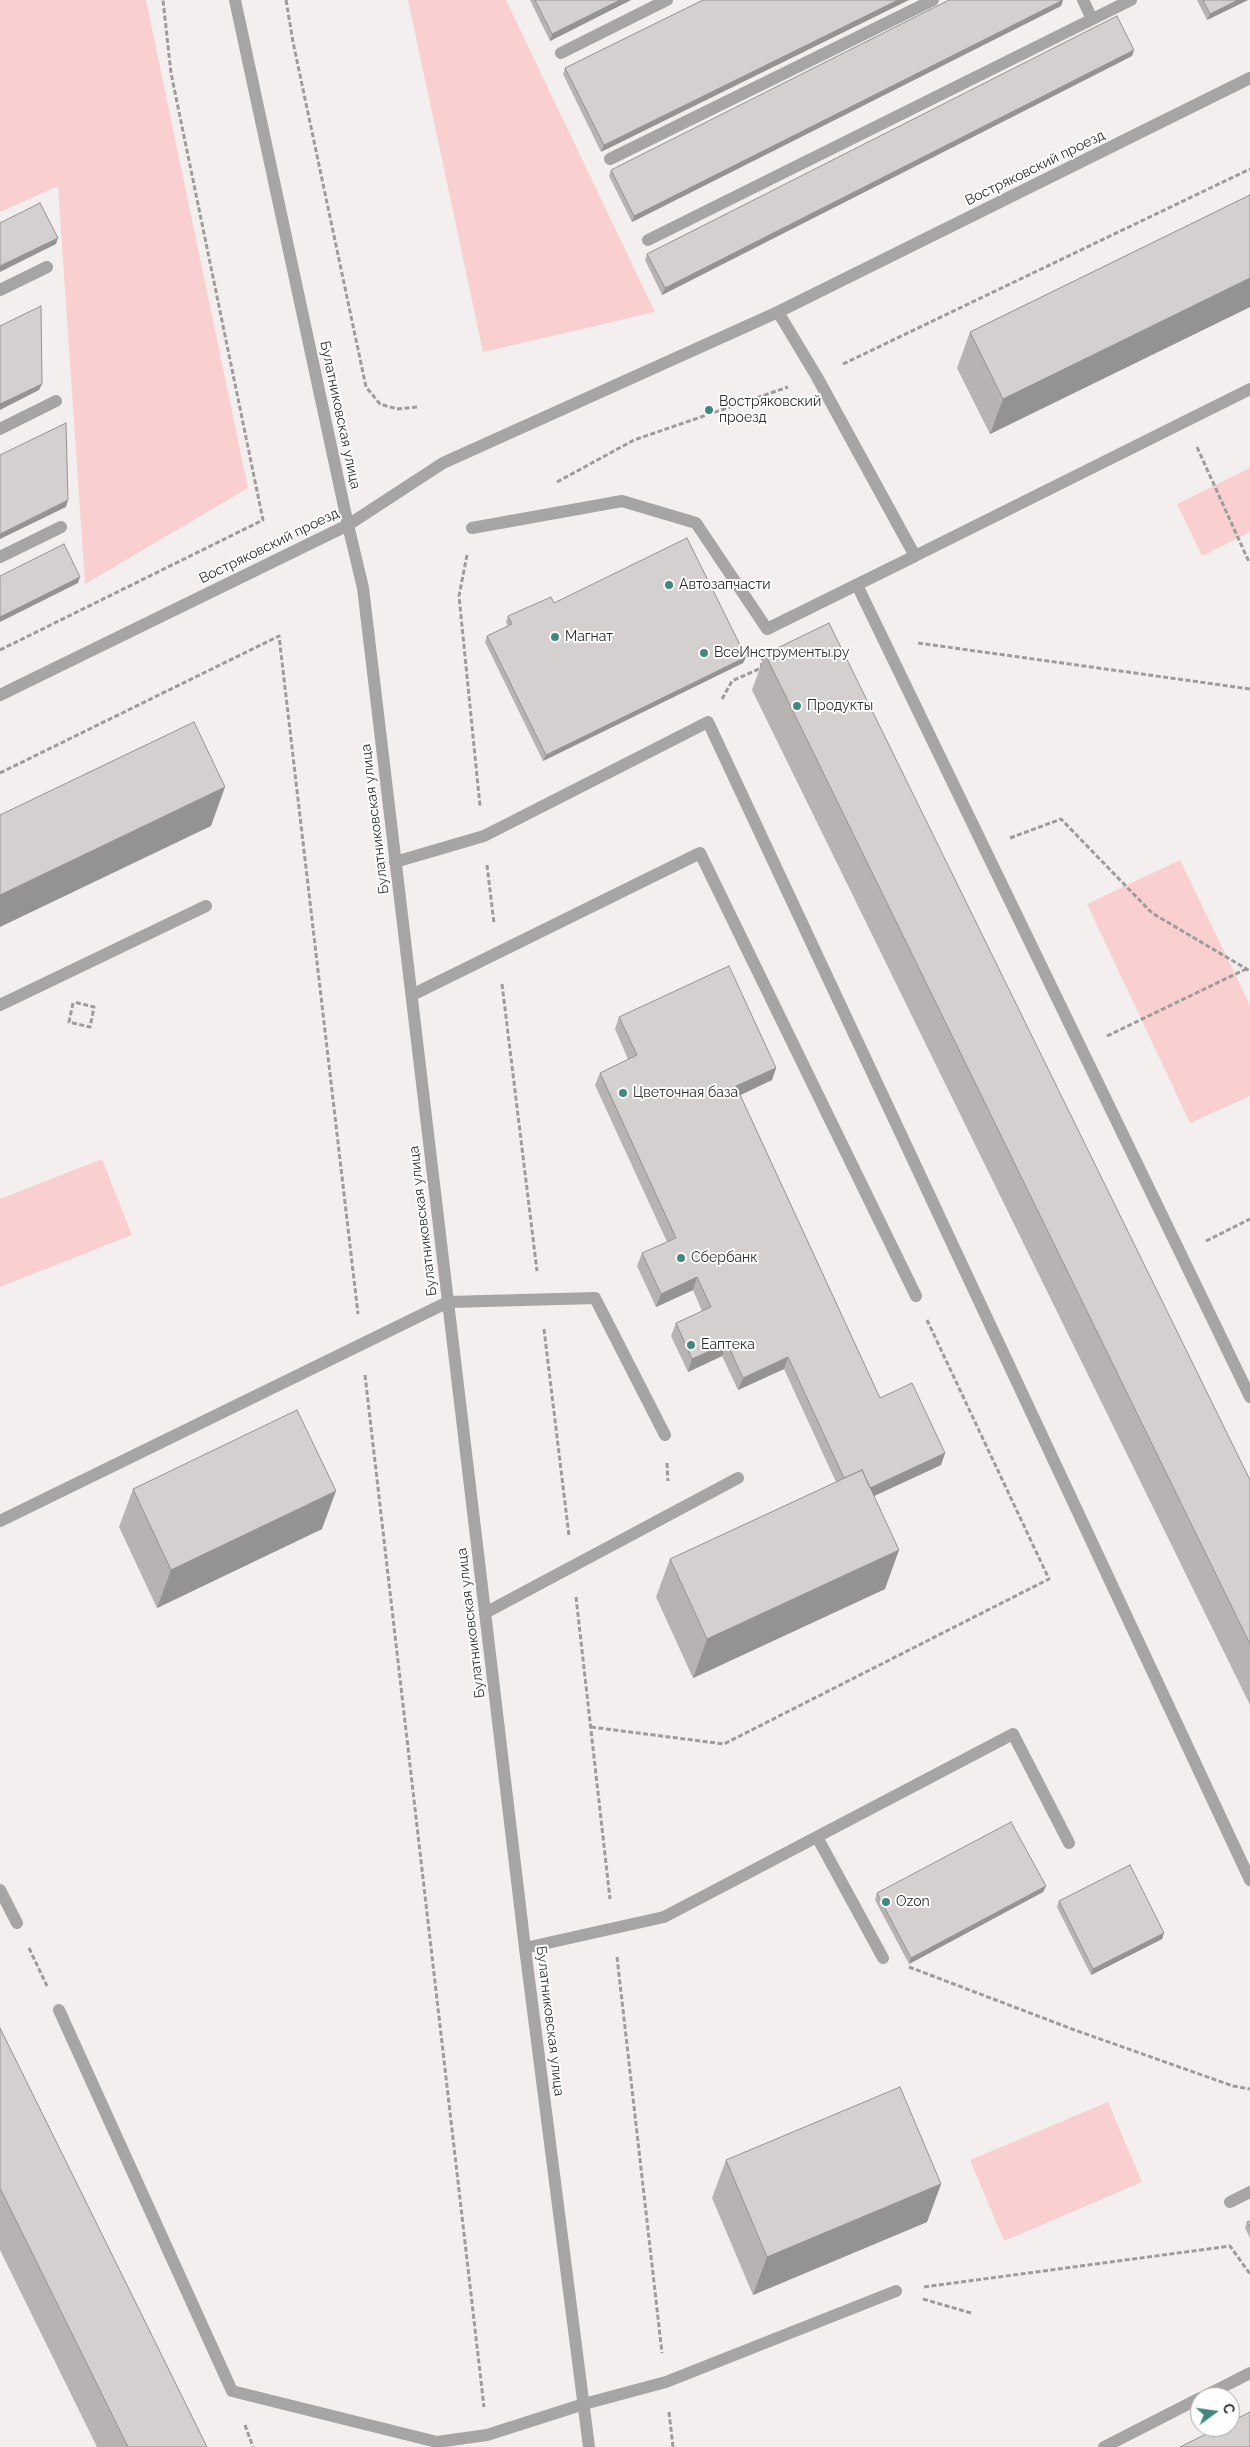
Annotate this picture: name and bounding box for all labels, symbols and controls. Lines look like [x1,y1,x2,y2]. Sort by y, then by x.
street label: Востряковский проезд [962,127,1108,209]
street label: Булатниковская улица [316,339,364,491]
place label: Востряковский проезд [719,394,821,427]
marker: Востряковский проезд [703,404,715,416]
street label: Востряковский проезд [196,505,342,587]
place label: Автозапчасти [679,577,771,593]
marker: Автозапчасти [663,579,675,591]
place label: Магнат [565,629,613,645]
marker: Магнат [549,631,561,643]
place label: ВсеИнструменты.ру [714,645,849,661]
marker: ВсеИнструменты.ру [698,647,710,659]
place label: Продукты [807,698,873,714]
marker: Продукты [791,700,803,712]
street label: Булатниковская улица [357,743,393,895]
place label: Цветочная база [633,1085,738,1101]
marker: Цветочная база [617,1087,629,1099]
street label: Булатниковская улица [405,1145,441,1297]
place label: Сбербанк [691,1250,758,1266]
marker: Сбербанк [675,1252,687,1264]
place label: Еаптека [701,1337,755,1353]
marker: Еаптека [685,1339,697,1351]
street label: Булатниковская улица [453,1547,489,1699]
place label: Ozon [896,1894,930,1910]
marker: Ozon [880,1896,892,1908]
street label: Булатниковская улица [532,1945,568,2097]
north arrow [1190,2387,1240,2437]
text: С [1220,2402,1238,2415]

